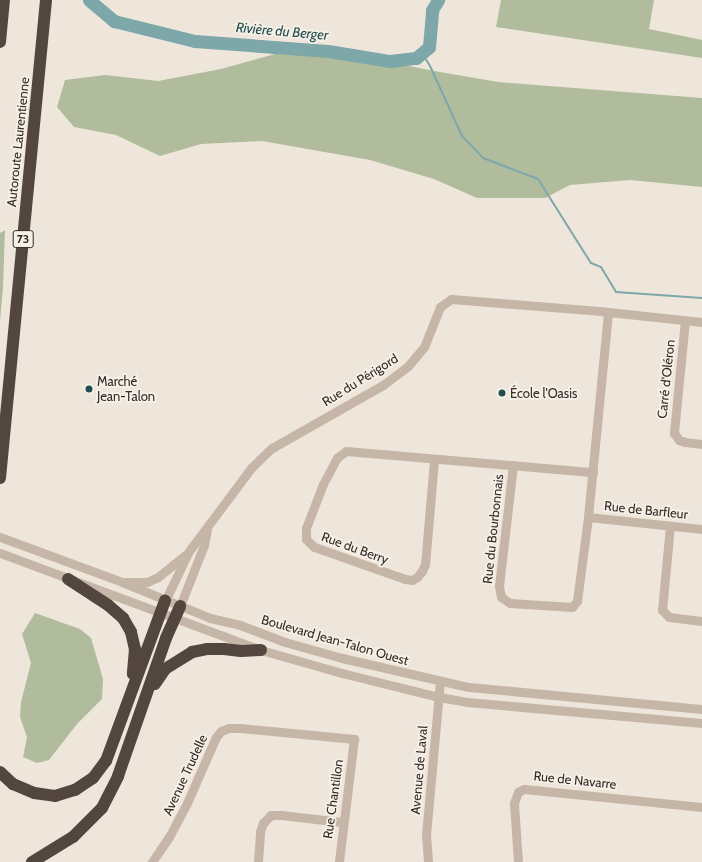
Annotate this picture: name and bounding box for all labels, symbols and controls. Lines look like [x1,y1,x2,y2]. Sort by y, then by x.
water label: Rivière du Berger [235,19,329,43]
street label: Autoroute Laurentienne [3,76,33,208]
road number: 73 [12,229,34,249]
street label: Carré d'Oléron [654,339,678,419]
street label: Rue du Périgord [319,350,401,410]
place label: Marché Jean-Talon [97,374,155,405]
marker: Marché Jean-Talon [84,384,94,394]
place label: École l'Oasis [510,385,577,401]
marker: École l'Oasis [497,388,507,398]
street label: Rue du Bourbonnais [479,473,507,585]
street label: Rue de Barfleur [603,498,689,522]
street label: Rue du Berry [319,529,391,567]
street label: Boulevard Jean-Talon Ouest [260,612,410,668]
street label: Avenue de Laval [407,725,431,815]
street label: Avenue Trudelle [159,732,211,818]
street label: Rue Chantillon [320,758,346,840]
street label: Rue de Navarre [533,768,617,792]

